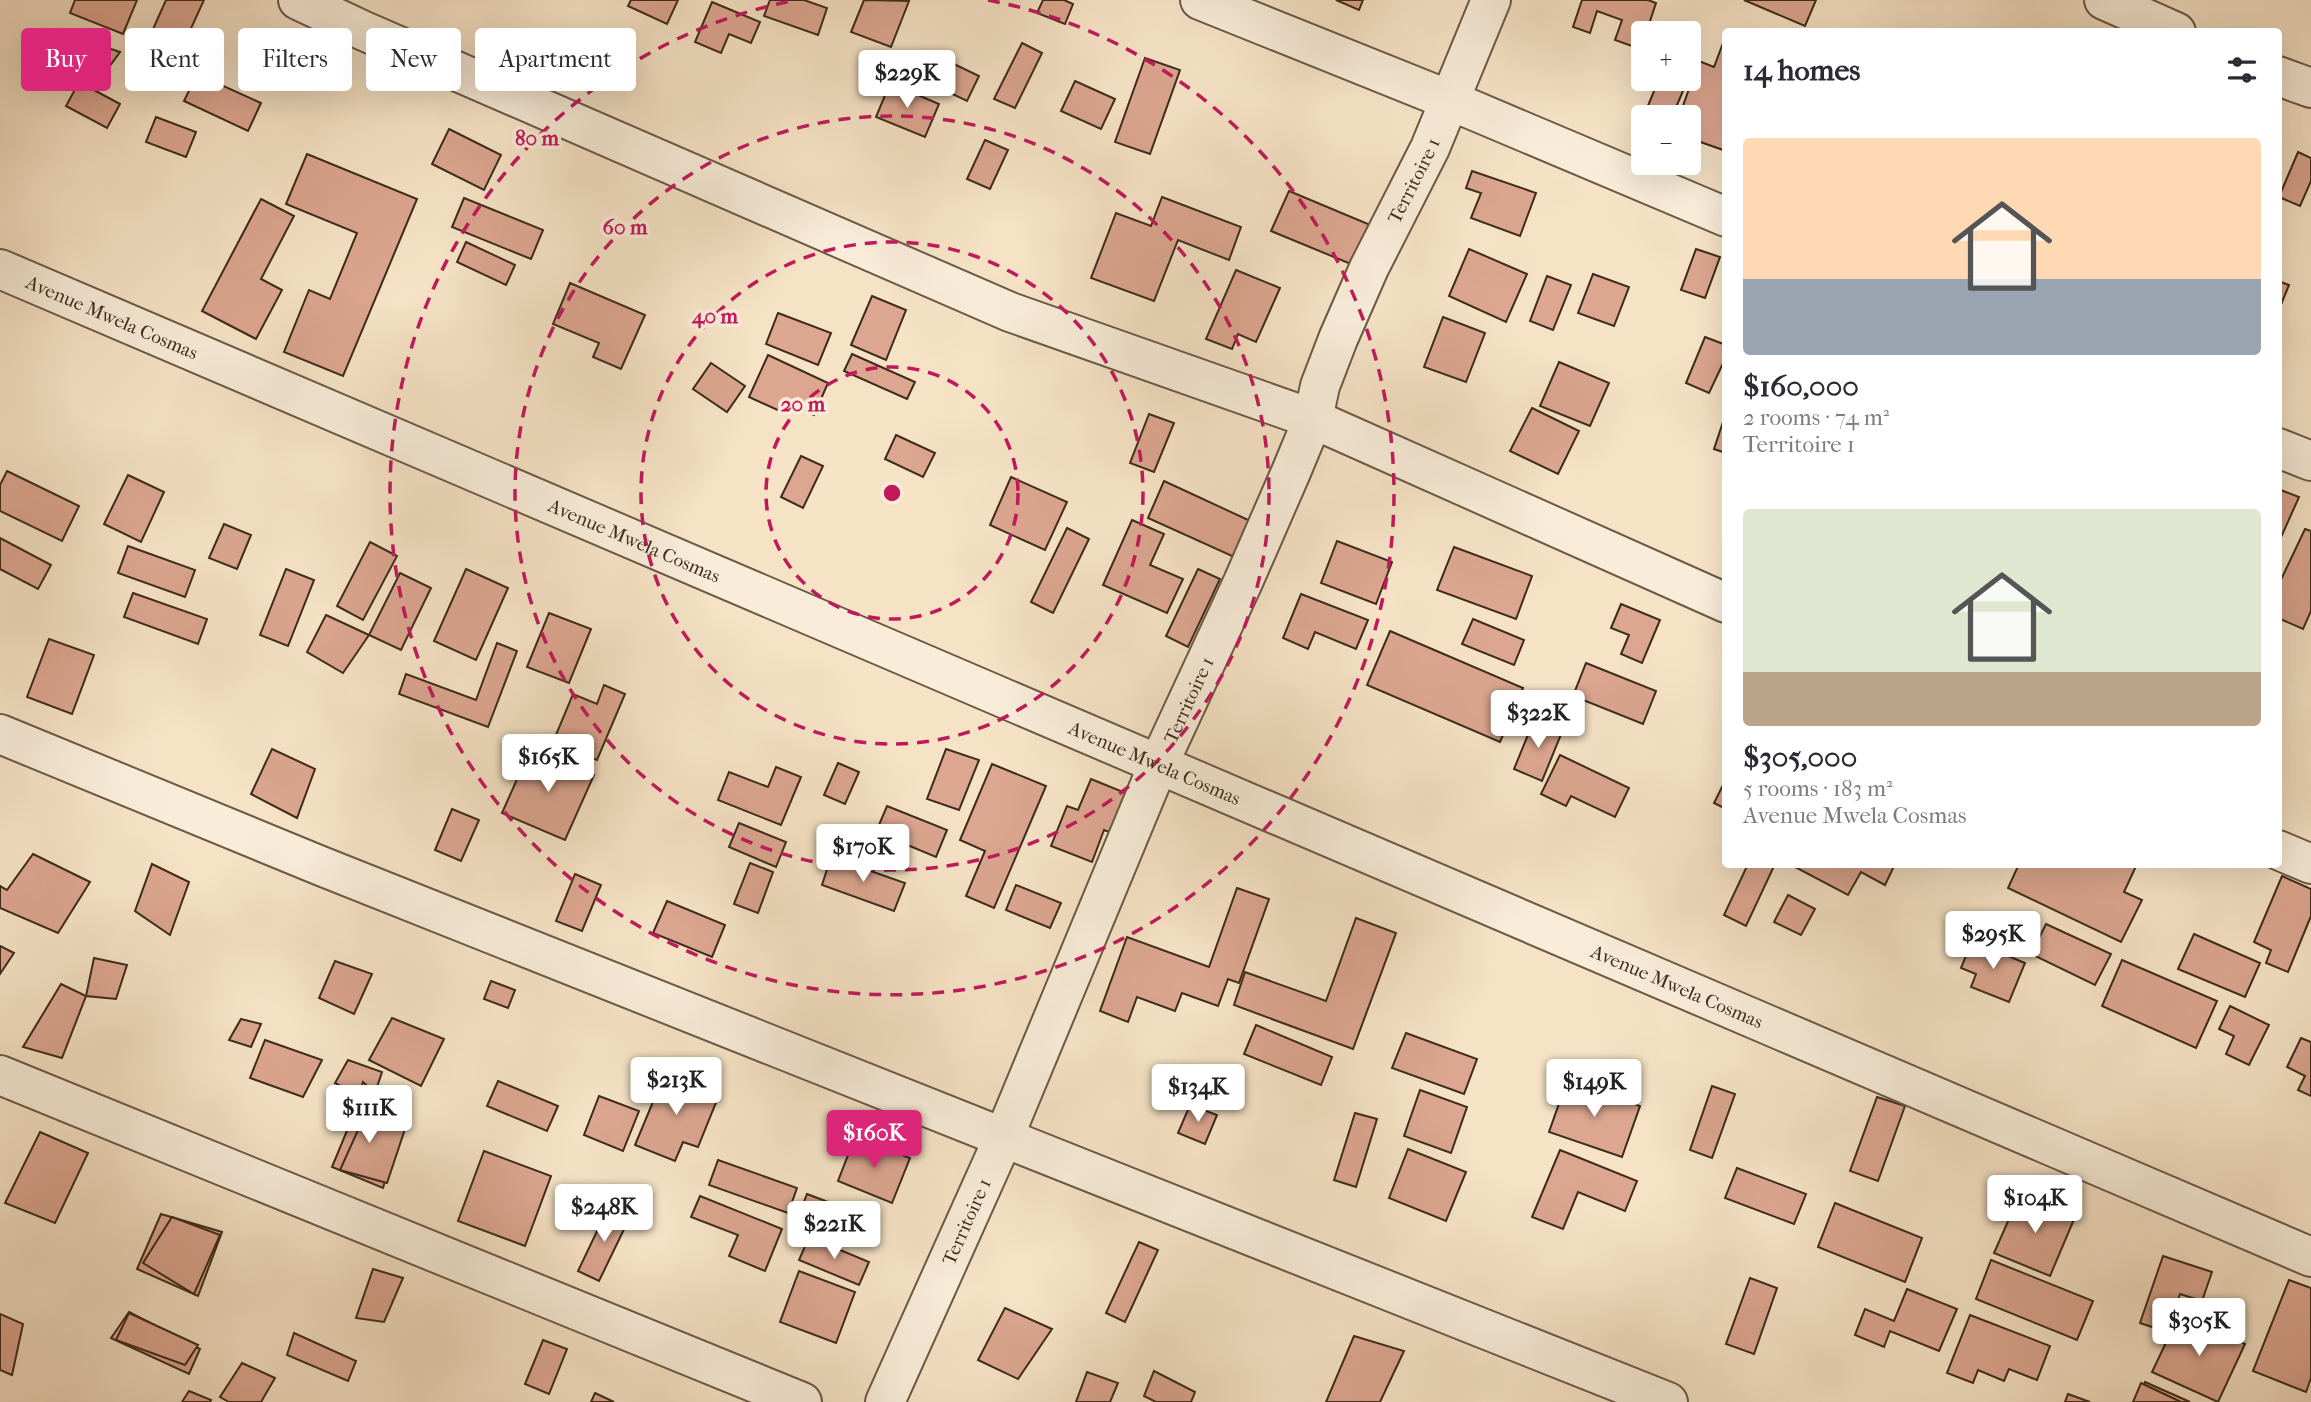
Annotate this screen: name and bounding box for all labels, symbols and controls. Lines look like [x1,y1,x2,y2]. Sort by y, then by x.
map controls [1631,21,1701,175]
button: + [1631,21,1701,91]
chip: Buy [21,28,111,91]
chip: Rent [125,28,224,91]
chip: Filters [238,28,352,91]
chip: New [366,28,461,91]
chip: Apartment [475,28,636,91]
pin: $229K [858,50,956,110]
icon: filters [2223,51,2261,89]
text: 14 homes [1743,53,1860,88]
text: $229K [874,59,940,86]
button: − [1631,105,1701,175]
text: 80 m [515,126,560,150]
street label: Territoire 1 [1384,135,1445,227]
icon: home [1939,183,2065,309]
text: 60 m [603,215,648,239]
street label: Avenue Mwela Cosmas [22,271,201,364]
text: 40 m [691,304,739,329]
text: $160,000 [1743,369,1859,404]
text: 20 m [781,392,826,416]
text: 2 rooms · 74 m² [1743,404,1889,431]
text: Territoire 1 [1743,431,1855,458]
centre of rings [880,481,904,505]
street label: Avenue Mwela Cosmas [544,494,723,588]
icon: home [1939,554,2065,680]
street label: Territoire 1 [1160,654,1219,747]
pin: $322K [1489,690,1587,750]
text: $322K [1507,699,1569,726]
street label: Avenue Mwela Cosmas [1064,717,1244,810]
pin: $165K [499,734,597,794]
text: $305,000 [1743,740,1857,775]
text: $165K [518,743,578,770]
text: 5 rooms · 183 m² [1743,775,1893,802]
text: Avenue Mwela Cosmas [1743,802,1967,829]
pin: $170K [814,824,912,884]
text: $170K [832,833,894,860]
pin: $295K [1944,912,2042,971]
text: $295K [1961,920,2025,947]
street label: Avenue Mwela Cosmas [1587,940,1766,1033]
pin: $213K [627,1058,725,1117]
pin: $149K [1545,1060,1643,1119]
pin: $134K [1149,1064,1247,1124]
text: $213K [647,1066,705,1093]
text: $149K [1562,1068,1626,1095]
text: $134K [1168,1073,1228,1100]
pin: $111K [320,1086,418,1145]
text: $111K [342,1094,396,1121]
pin: $160K [825,1110,923,1170]
text: $160K [843,1119,905,1146]
street label: Territoire 1 [938,1175,996,1268]
pin: $104K [1986,1176,2084,1235]
pin: $248K [555,1184,653,1244]
text: $104K [2003,1184,2067,1211]
text: $248K [571,1193,637,1220]
pin: $221K [785,1202,883,1261]
text: $221K [803,1210,865,1237]
pin: $305K [2150,1298,2248,1358]
text: $305K [2168,1307,2230,1334]

